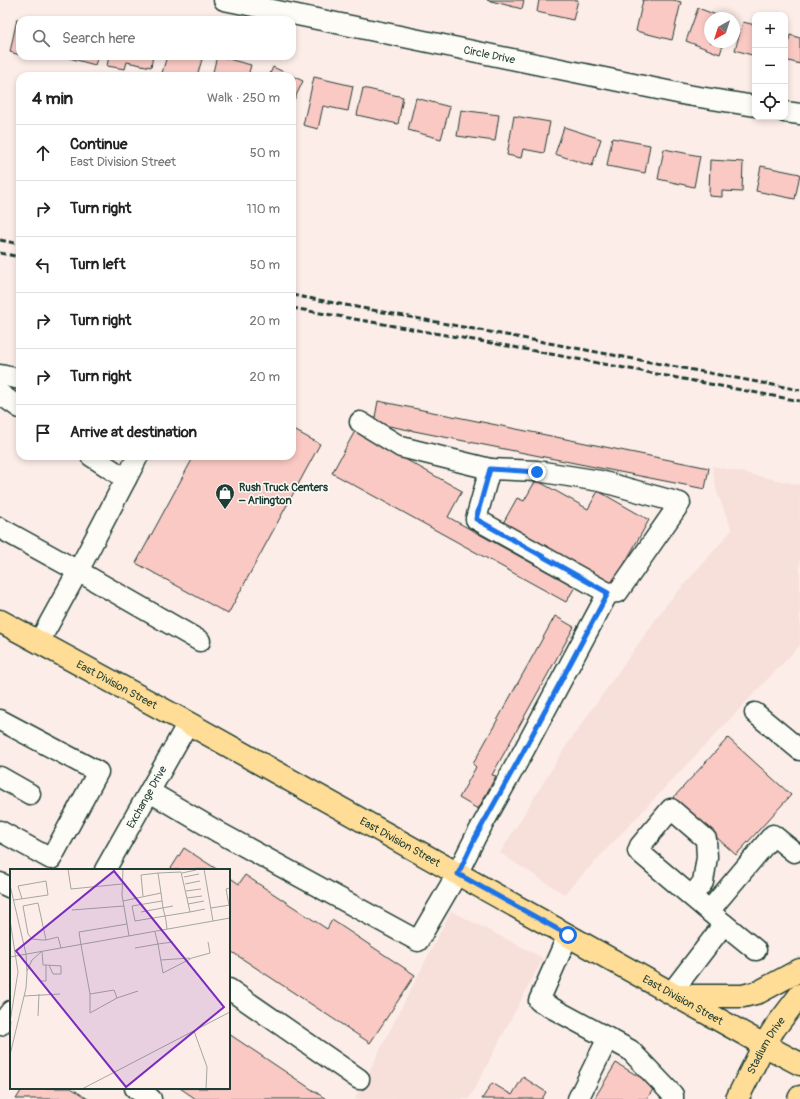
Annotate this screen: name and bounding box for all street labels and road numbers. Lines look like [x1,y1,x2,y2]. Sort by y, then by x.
street label: Circle Drive [462,43,517,67]
street label: East Division Street [74,658,160,712]
street label: Exchange Drive [124,763,170,831]
street label: East Division Street [358,814,443,870]
street label: East Division Street [640,973,726,1028]
street label: Stadium Drive [745,1014,788,1076]

